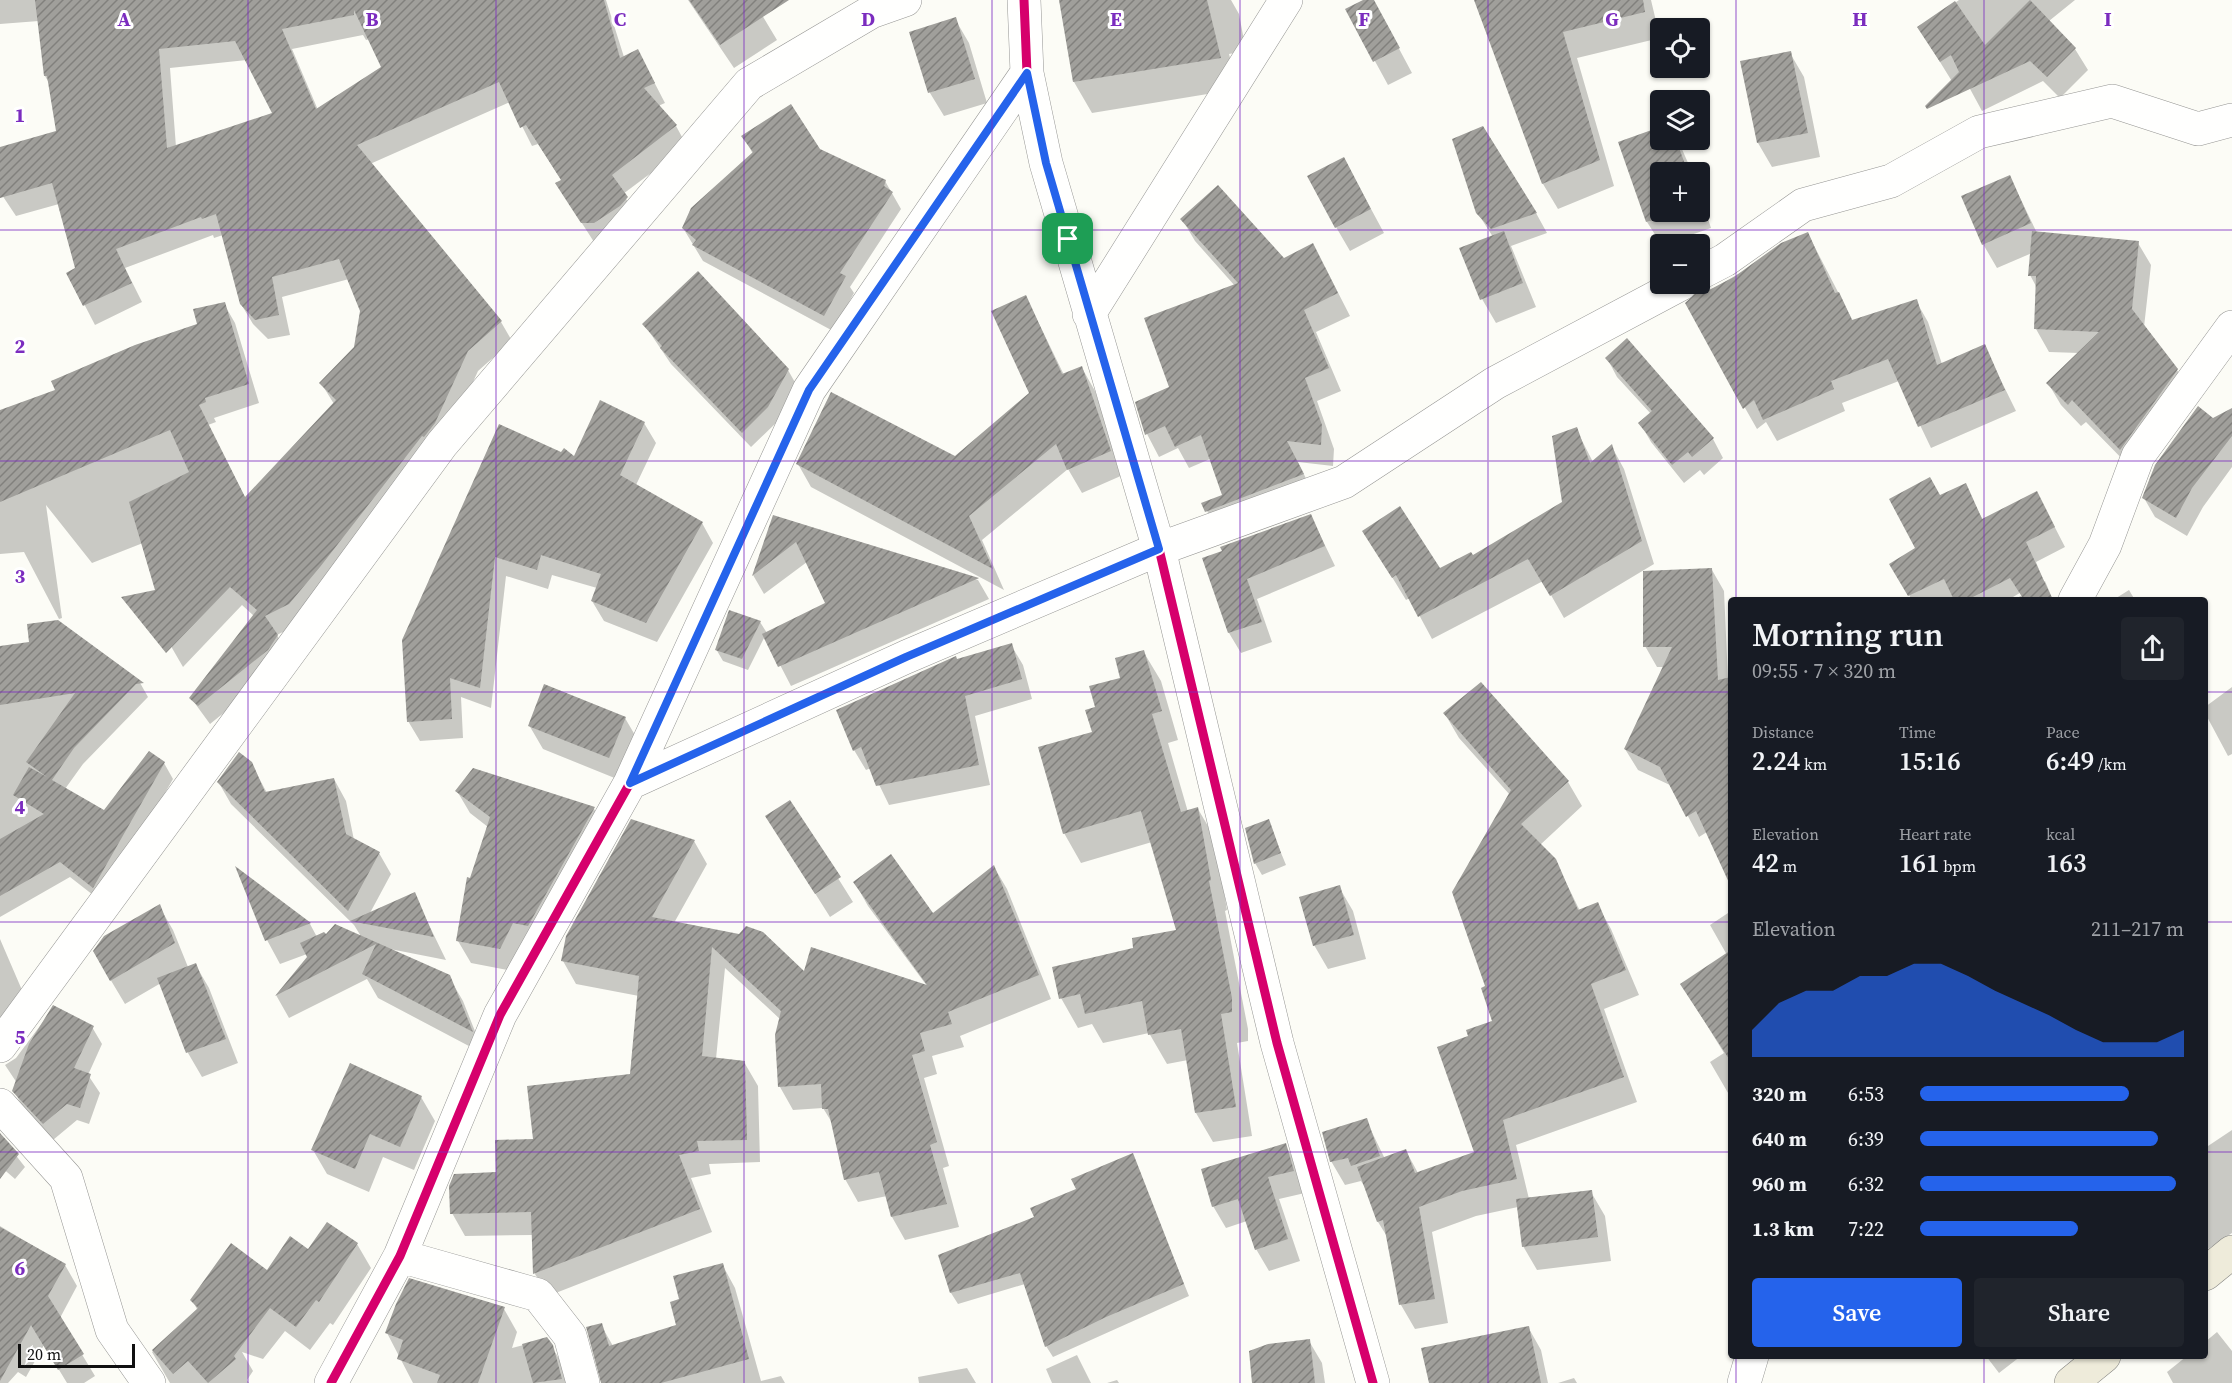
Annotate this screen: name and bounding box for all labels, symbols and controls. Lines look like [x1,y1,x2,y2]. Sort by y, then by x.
text: A [117,5,131,33]
text: B [365,5,379,33]
text: C [614,5,626,33]
text: D [861,5,875,33]
text: E [1110,5,1122,33]
text: F [1358,5,1370,33]
text: G [1605,5,1619,33]
text: H [1852,5,1868,33]
text: I [2104,5,2112,33]
map controls [1650,18,1710,294]
button: locate [1650,18,1710,78]
button: layers [1650,90,1710,150]
text: 1 [15,101,25,129]
button: + [1650,162,1710,222]
pin [1042,213,1093,264]
icon: arrive [1051,222,1084,255]
button: − [1650,234,1710,294]
text: 2 [15,332,26,360]
text: 3 [15,562,26,590]
text: Morning run [1752,612,1944,657]
button: share [2121,617,2184,680]
text: 09:55 · 7 × 320 m [1752,657,1896,685]
text: Distance [1752,721,1814,743]
text: Time [1899,721,1936,743]
text: Pace [2046,721,2080,743]
text: 2.24 [1752,743,1800,779]
text: 15:16 [1899,743,1961,779]
text: 6:49 [2046,743,2094,779]
text: km [1800,753,1827,775]
text: /km [2094,753,2127,775]
text: 4 [15,793,26,821]
text: Elevation [1752,823,1819,845]
text: Heart rate [1899,823,1971,845]
text: kcal [2046,823,2075,845]
text: 42 [1752,845,1779,881]
text: 161 [1899,845,1940,881]
text: 163 [2046,845,2087,881]
text: m [1779,855,1797,877]
text: bpm [1940,855,1976,877]
text: Elevation [1752,915,1836,943]
text: 211–217 m [2091,915,2184,943]
text: 5 [15,1023,26,1051]
text: 320 m [1752,1080,1807,1108]
text: 6:53 [1848,1080,1884,1108]
text: 640 m [1752,1125,1807,1153]
text: 6:39 [1848,1125,1884,1153]
text: 960 m [1752,1170,1807,1198]
text: 6:32 [1848,1170,1884,1198]
text: 1.3 km [1752,1215,1814,1243]
text: 7:22 [1848,1215,1884,1243]
text: 6 [15,1254,26,1282]
button: Save [1752,1278,1962,1347]
button: Share [1974,1278,2184,1347]
scale bar [18,1341,135,1368]
text: 20 m [27,1343,61,1365]

